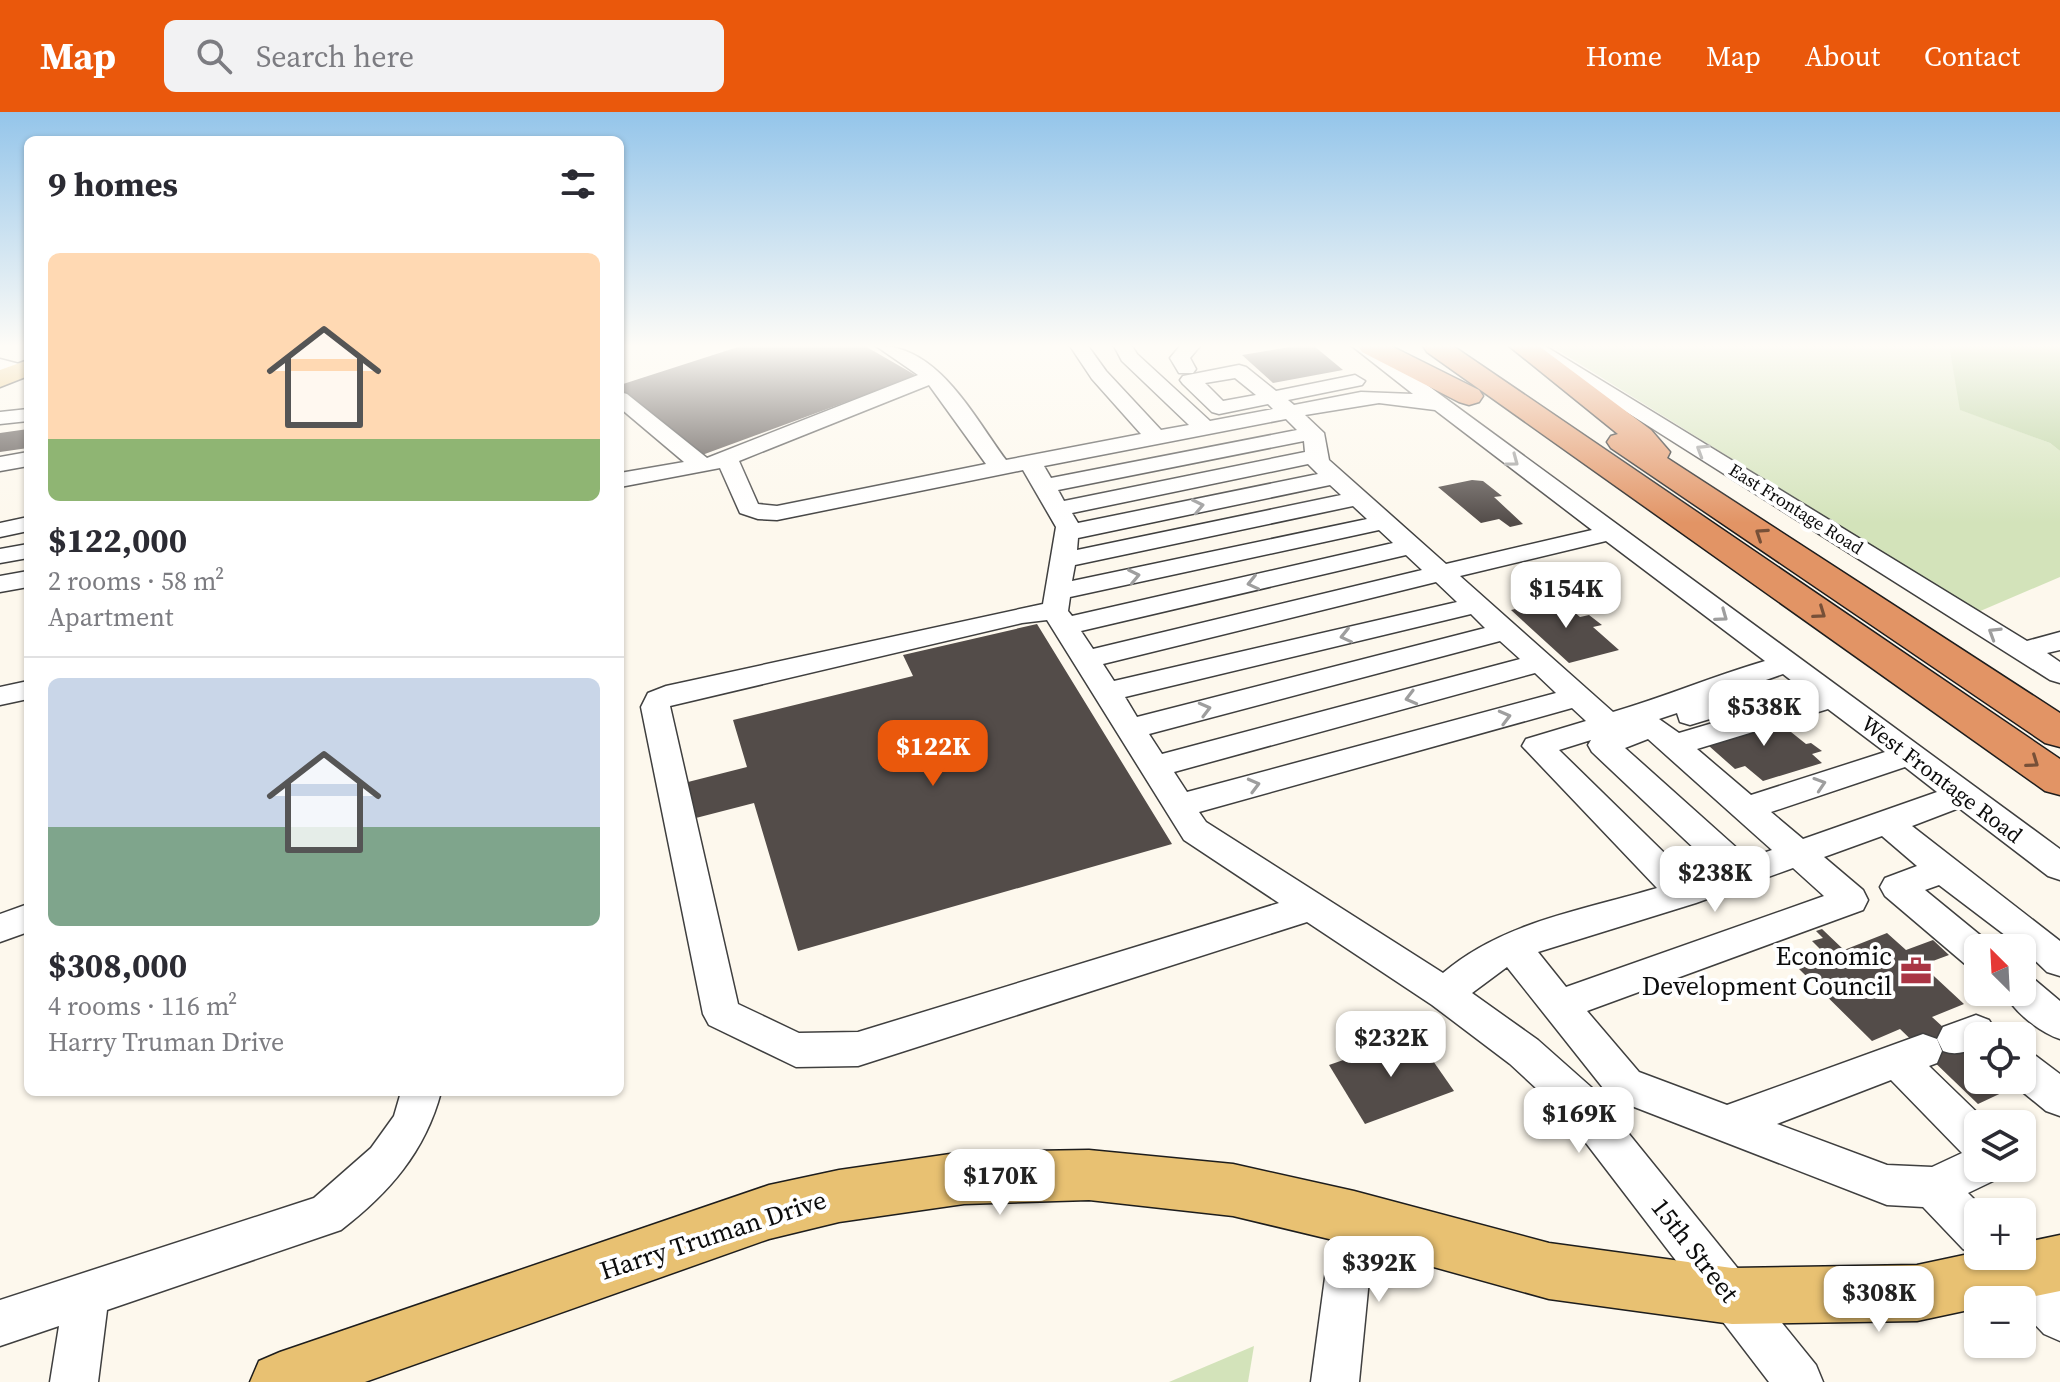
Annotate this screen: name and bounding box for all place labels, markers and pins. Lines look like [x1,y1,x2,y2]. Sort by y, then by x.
pin: $154K [1510,562,1622,630]
pin: $538K [1708,680,1820,748]
pin: $122K [877,720,989,788]
pin: $238K [1659,846,1771,914]
place label: Economic Development Council [1642,938,1892,1004]
office icon: Economic Development Council [1899,954,1933,988]
pin: $232K [1335,1011,1447,1079]
pin: $169K [1523,1087,1635,1155]
pin: $170K [944,1149,1056,1217]
pin: $392K [1323,1236,1435,1304]
pin: $308K [1823,1266,1935,1334]

